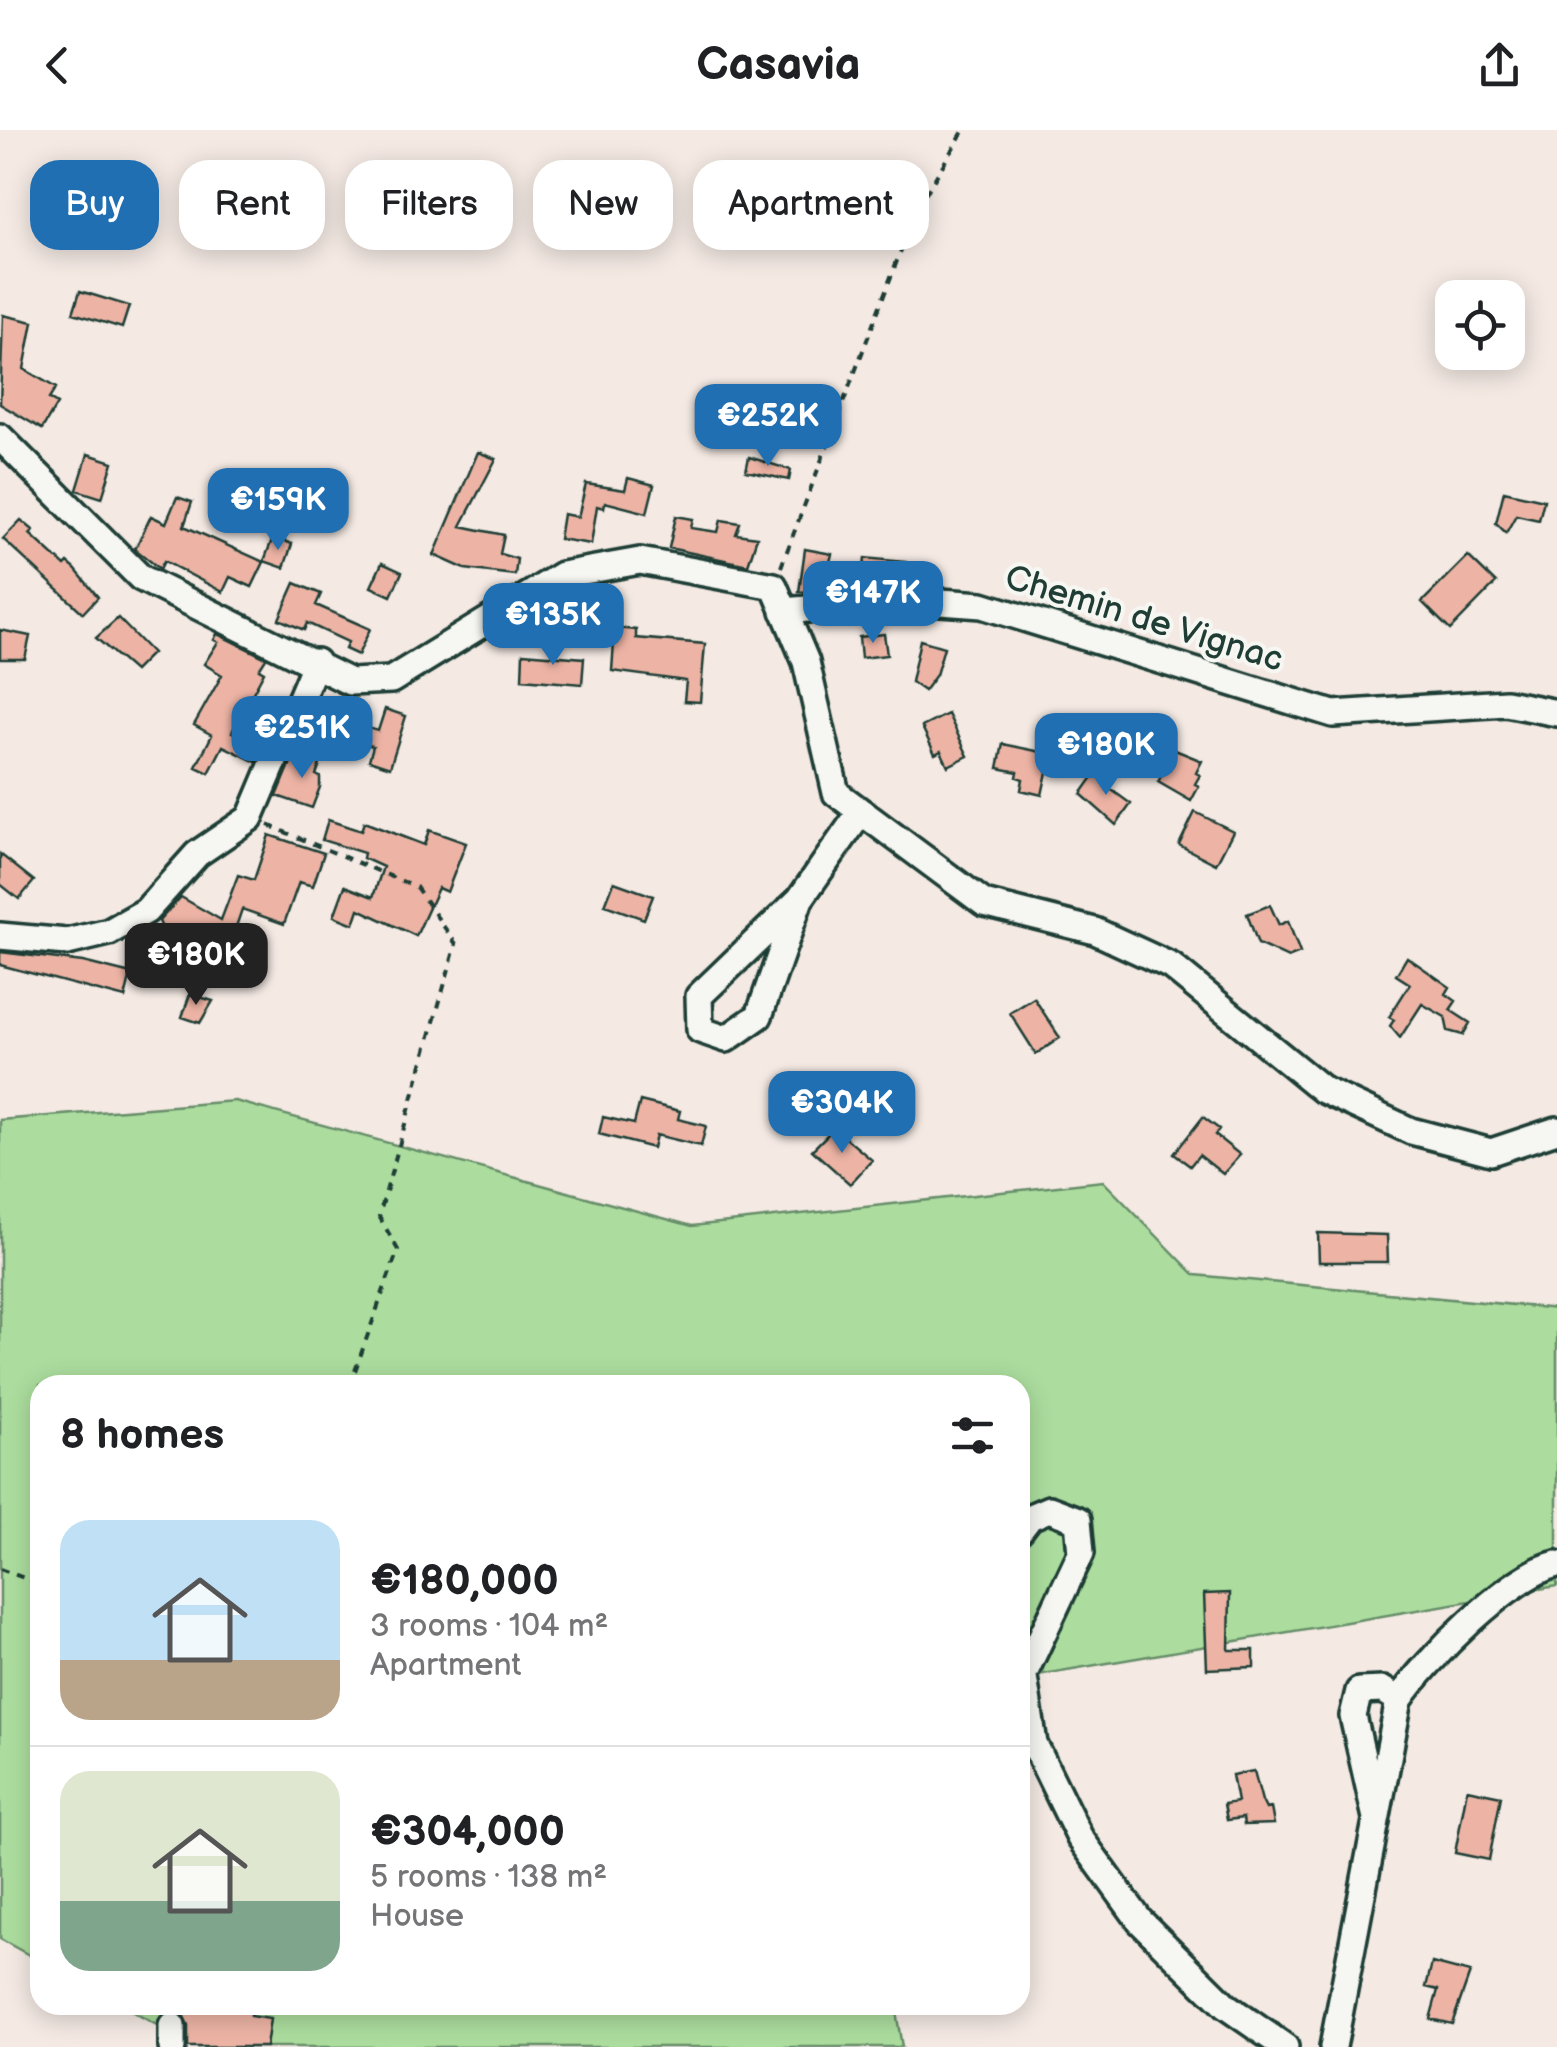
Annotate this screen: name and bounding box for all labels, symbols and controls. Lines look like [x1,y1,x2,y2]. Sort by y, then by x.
icon: back [30,38,85,93]
text: Casavia [697,38,860,93]
icon: share [1472,38,1527,93]
chip: Buy [30,160,159,250]
chip: Rent [179,160,325,250]
chip: Filters [345,160,513,250]
chip: New [533,160,673,250]
chip: Apartment [693,160,929,250]
map controls [1435,280,1525,370]
button: locate [1435,280,1525,370]
pin: €252K [698,384,838,469]
text: €252K [717,397,819,436]
pin: €159K [208,468,348,553]
text: €159K [230,481,326,520]
street label: Chemin de Vignac [1000,556,1288,682]
pin: €147K [803,561,943,646]
text: €147K [825,574,921,613]
pin: €135K [483,583,623,668]
text: €135K [505,596,601,635]
pin: €251K [232,696,372,781]
text: €251K [254,709,351,748]
pin: €180K [1036,713,1176,798]
text: €180K [1057,726,1155,765]
pin: €180K [126,923,266,1008]
text: €180K [147,936,245,975]
pin: €304K [772,1071,912,1156]
text: €304K [790,1084,894,1123]
icon: filters [945,1408,1000,1463]
text: 8 homes [60,1410,224,1461]
text: €180,000 [370,1556,559,1607]
icon: home [140,1560,260,1680]
text: 3 rooms · 104 m² [370,1607,608,1646]
text: Apartment [370,1646,521,1685]
text: €304,000 [370,1807,565,1858]
icon: home [140,1811,260,1931]
text: 5 rooms · 138 m² [370,1858,607,1897]
text: House [370,1897,464,1936]

